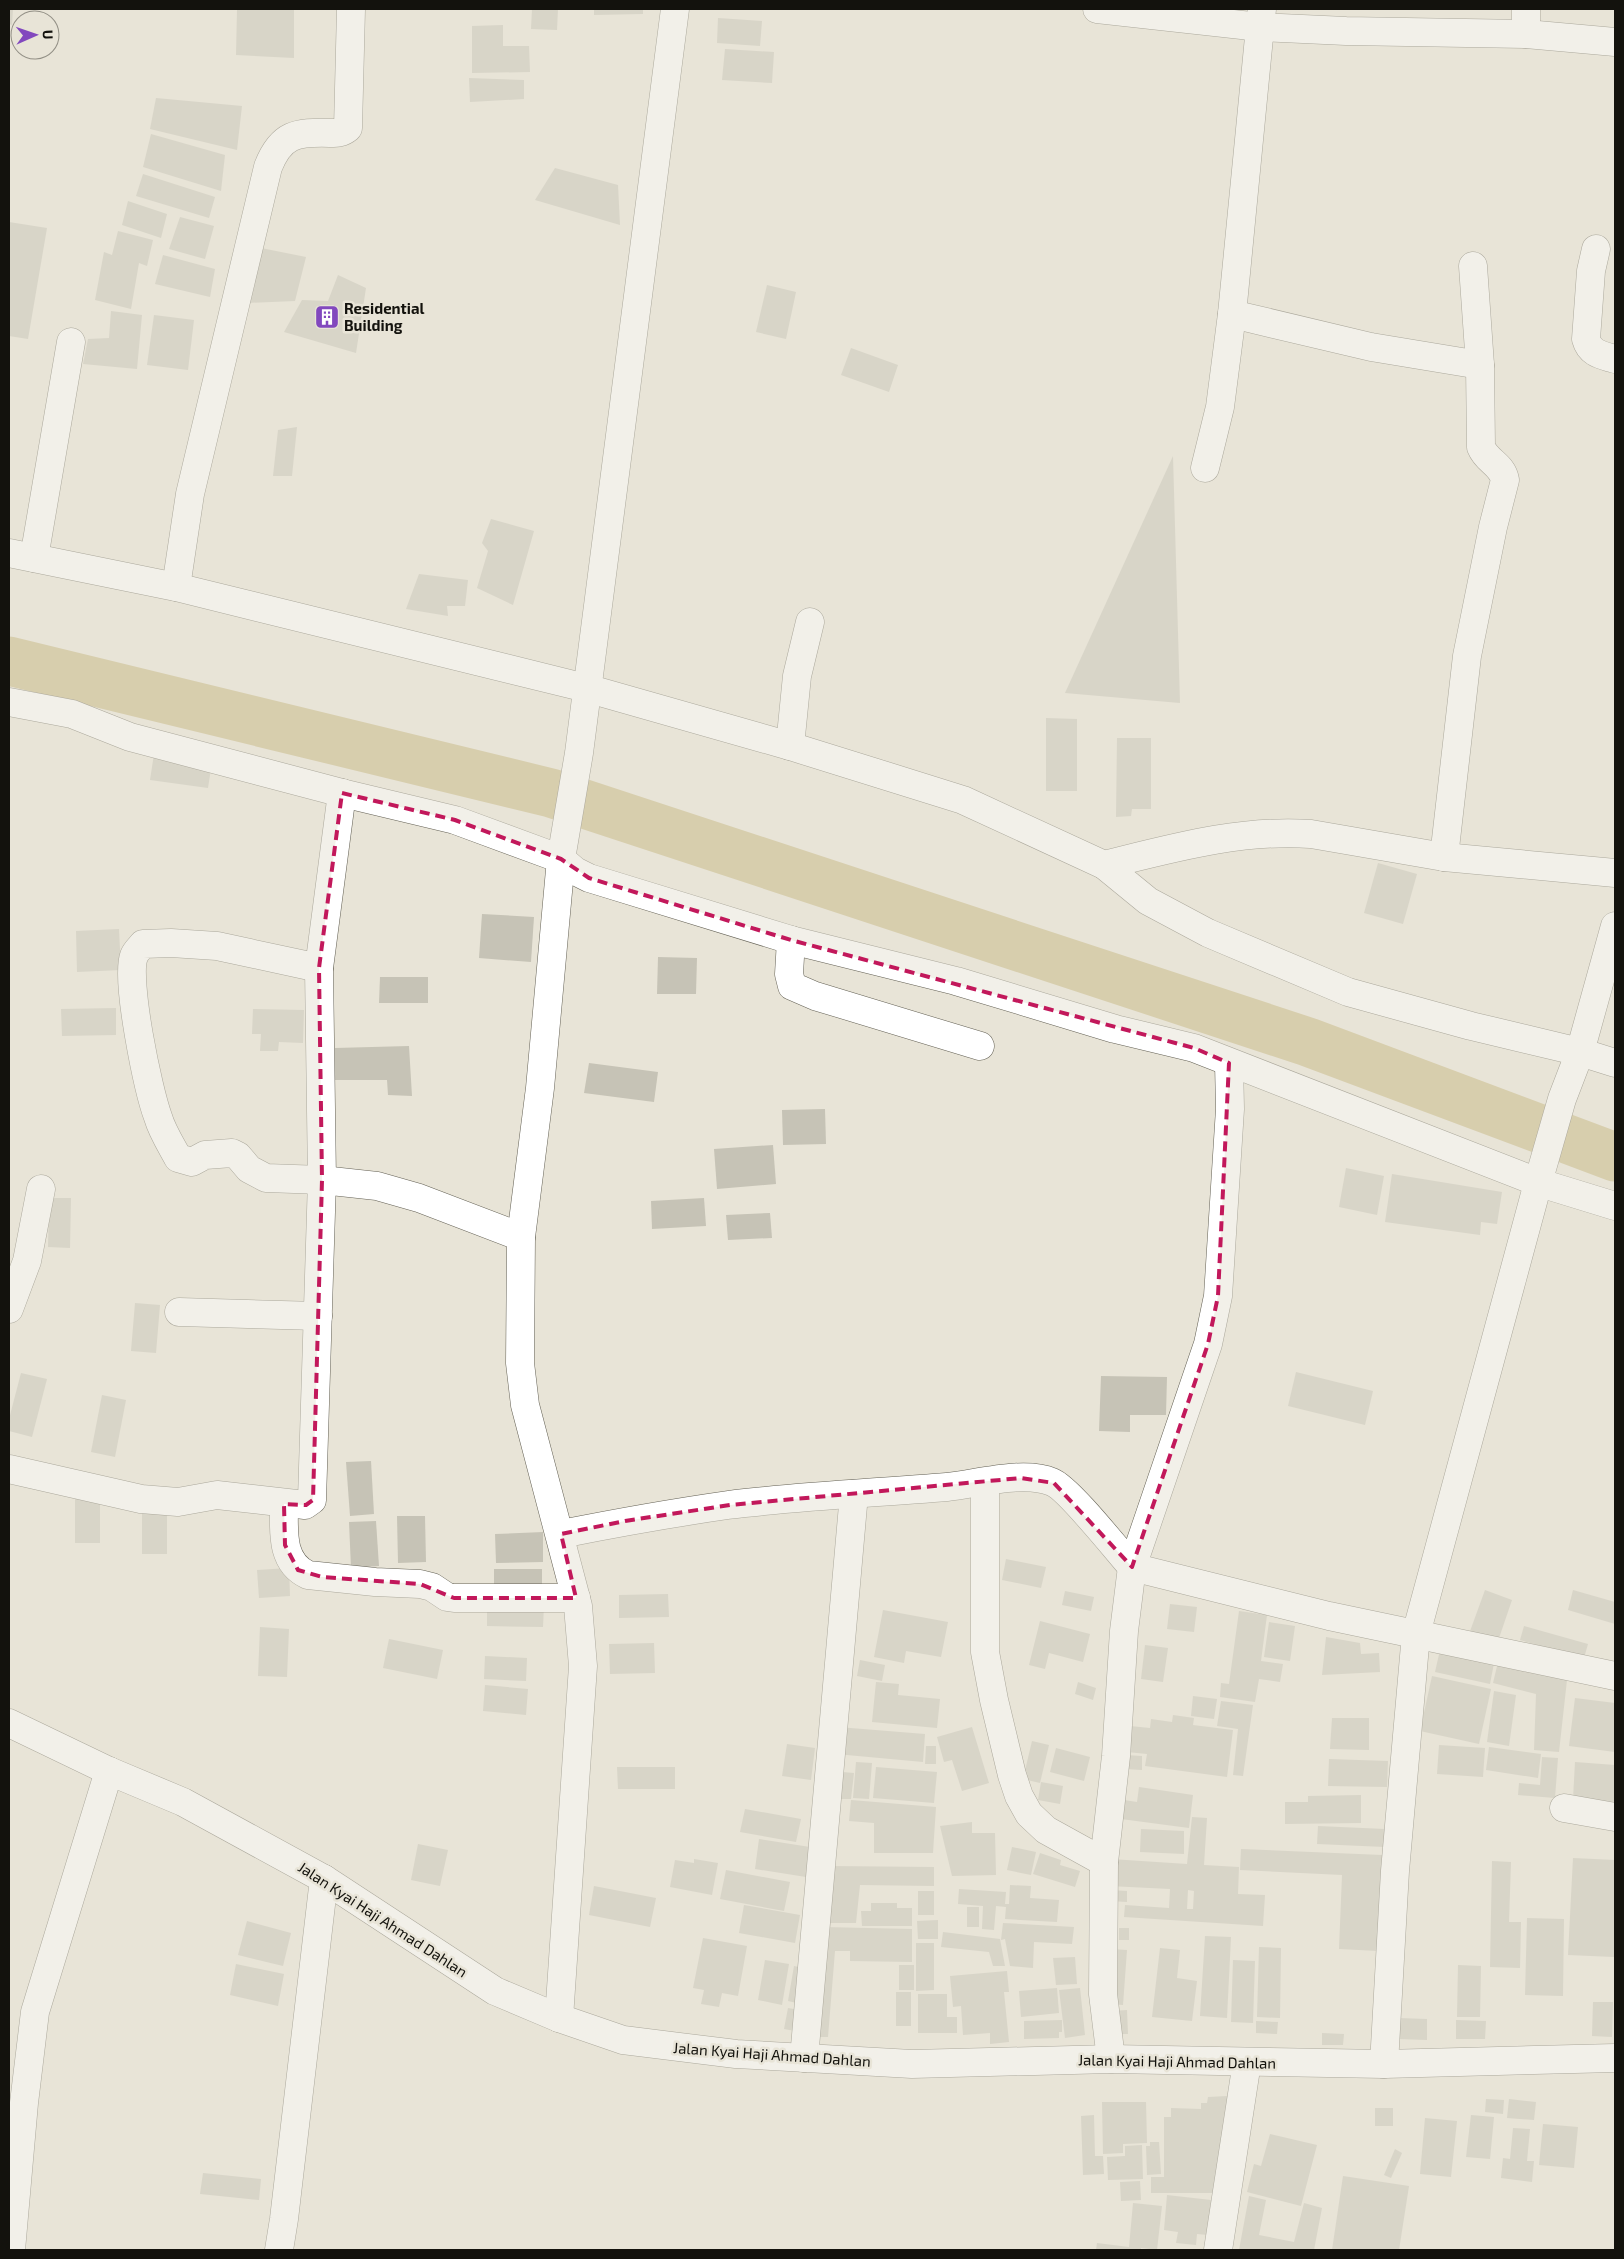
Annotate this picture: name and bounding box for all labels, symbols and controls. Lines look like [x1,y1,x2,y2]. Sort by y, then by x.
north arrow [10,10,60,60]
text: U [40,29,57,40]
place label: Residential Building [344,299,424,334]
building icon: Residential Building [314,304,340,330]
street label: Jalan Kyai Haji Ahmad Dahlan [294,1858,471,1981]
street label: Jalan Kyai Haji Ahmad Dahlan [673,2038,871,2071]
street label: Jalan Kyai Haji Ahmad Dahlan [1078,2050,1276,2073]

